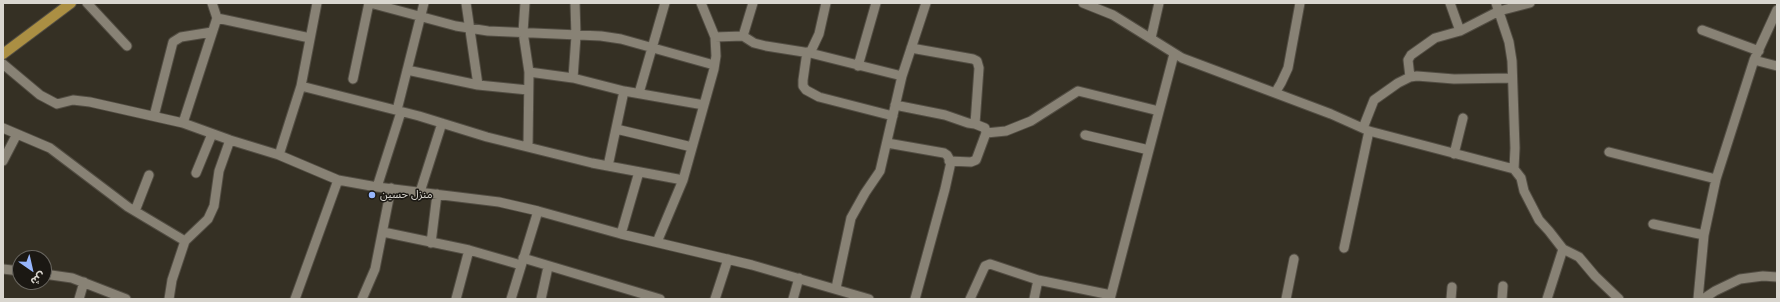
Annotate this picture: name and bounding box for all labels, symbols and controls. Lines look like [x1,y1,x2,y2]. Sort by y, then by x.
place label: منزل حسين [380,188,432,202]
marker: منزل حسين [367,190,377,200]
north arrow [12,250,52,290]
text: ش [27,268,49,290]

